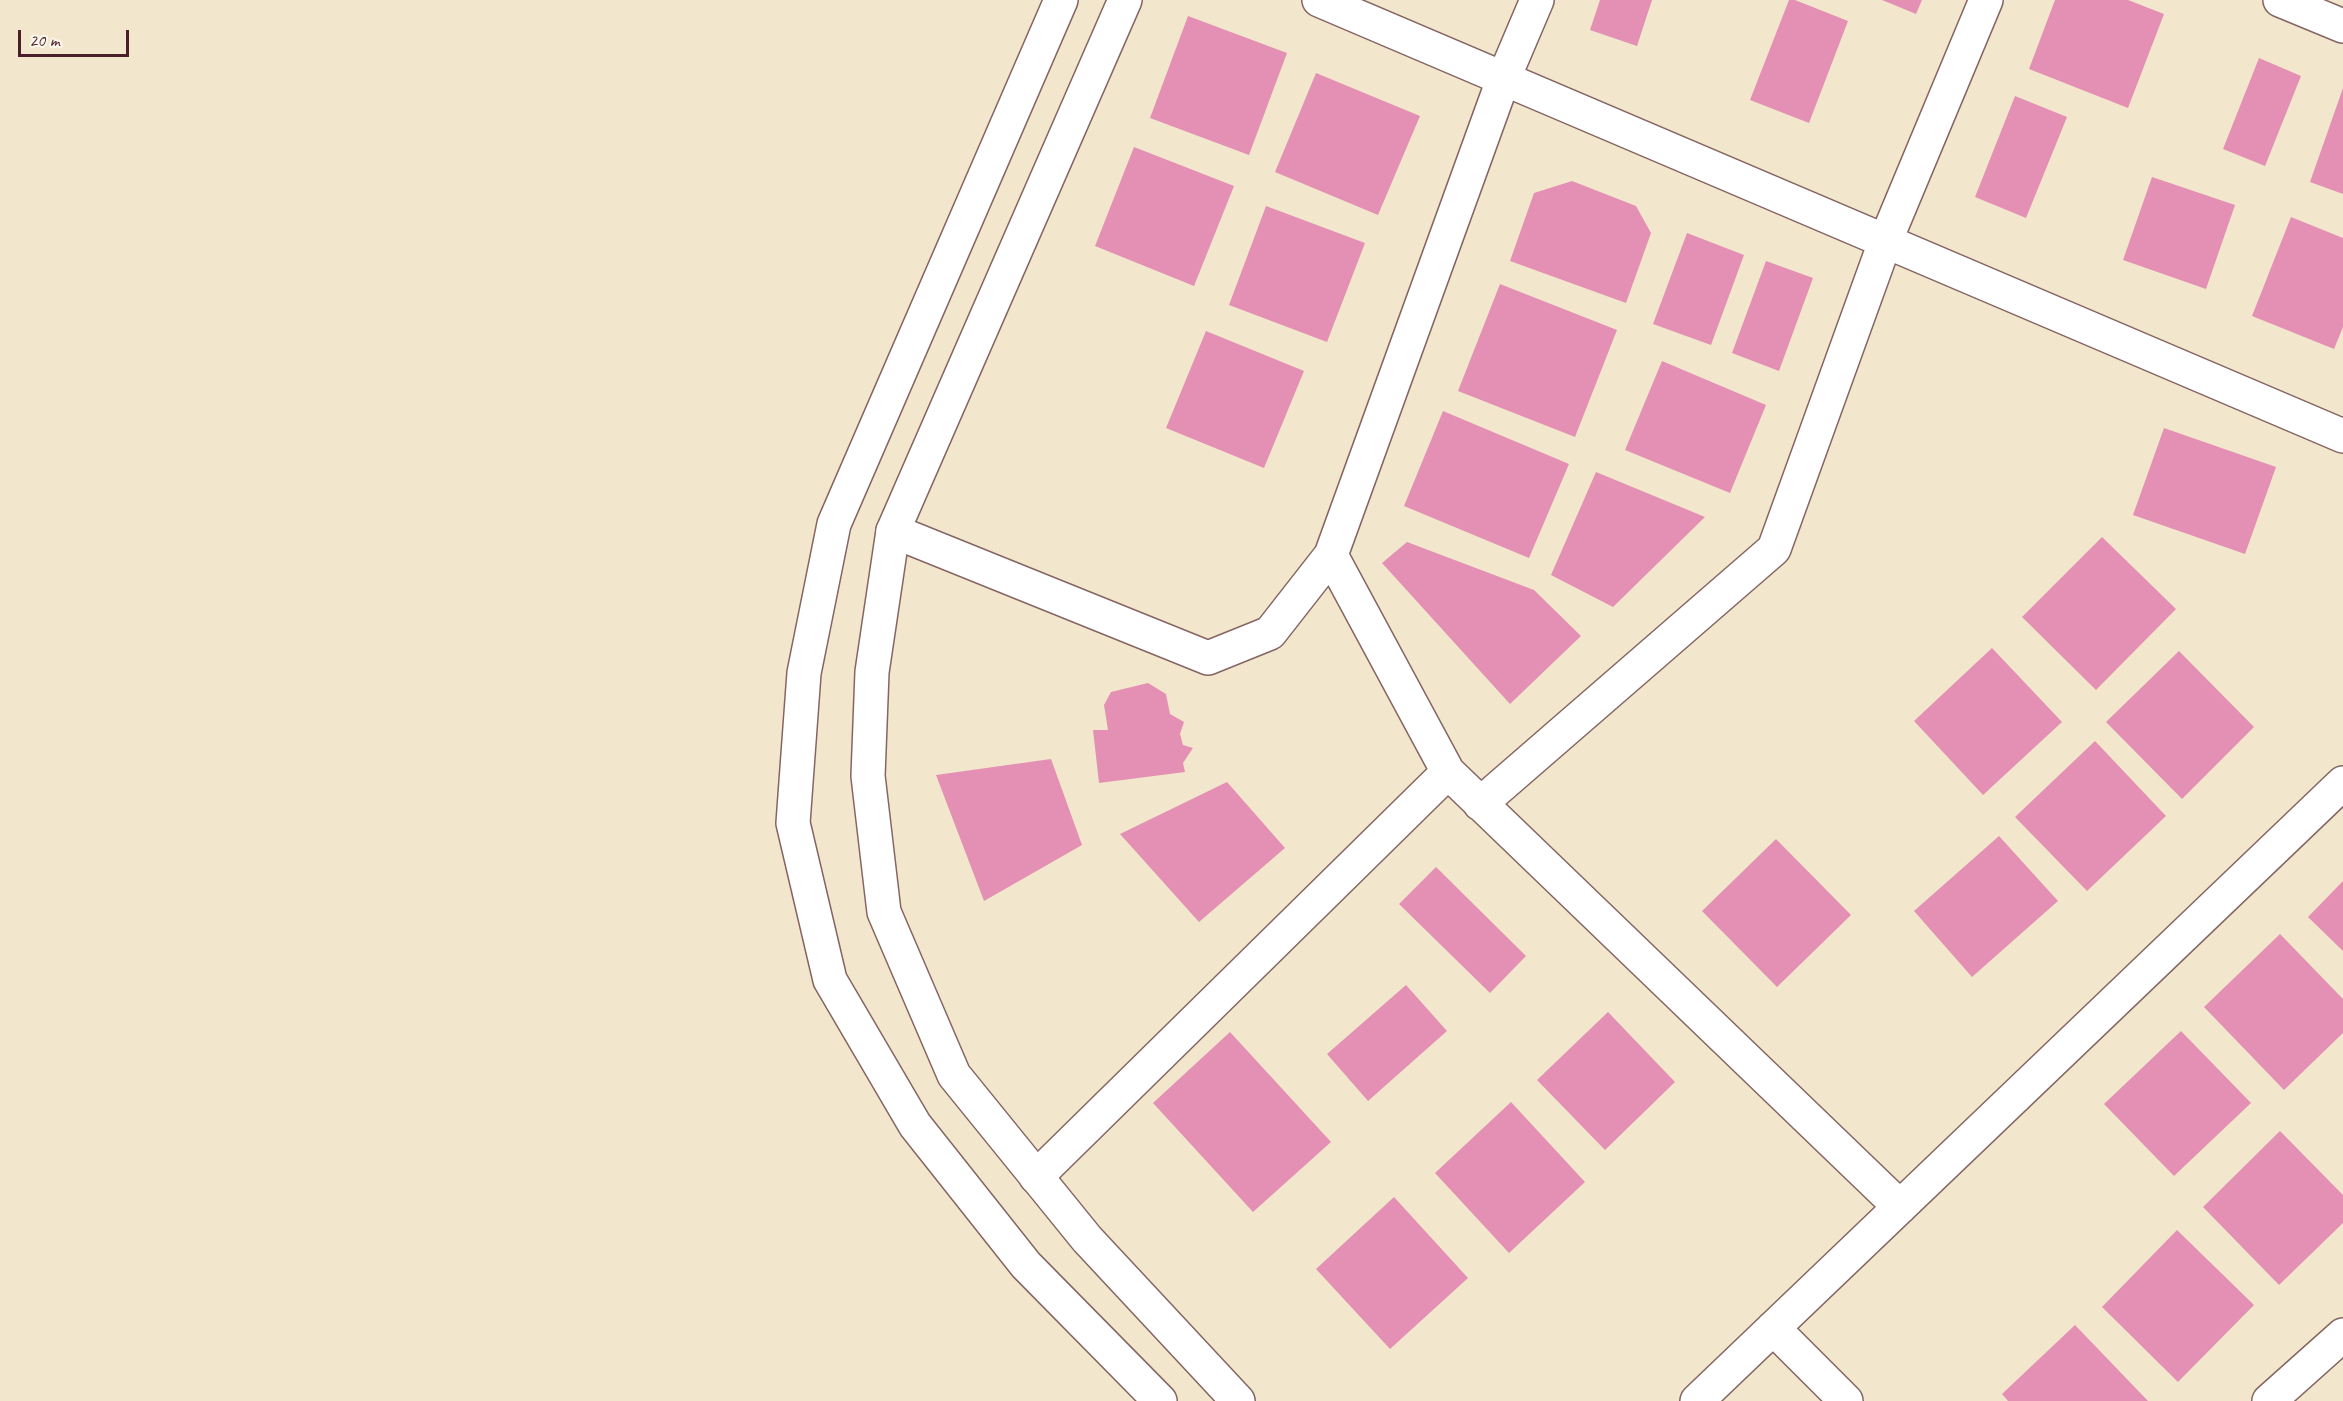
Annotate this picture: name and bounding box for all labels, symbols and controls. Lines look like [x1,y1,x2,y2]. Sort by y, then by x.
scale bar [21,18,132,56]
text: 20 m [29,29,60,51]

